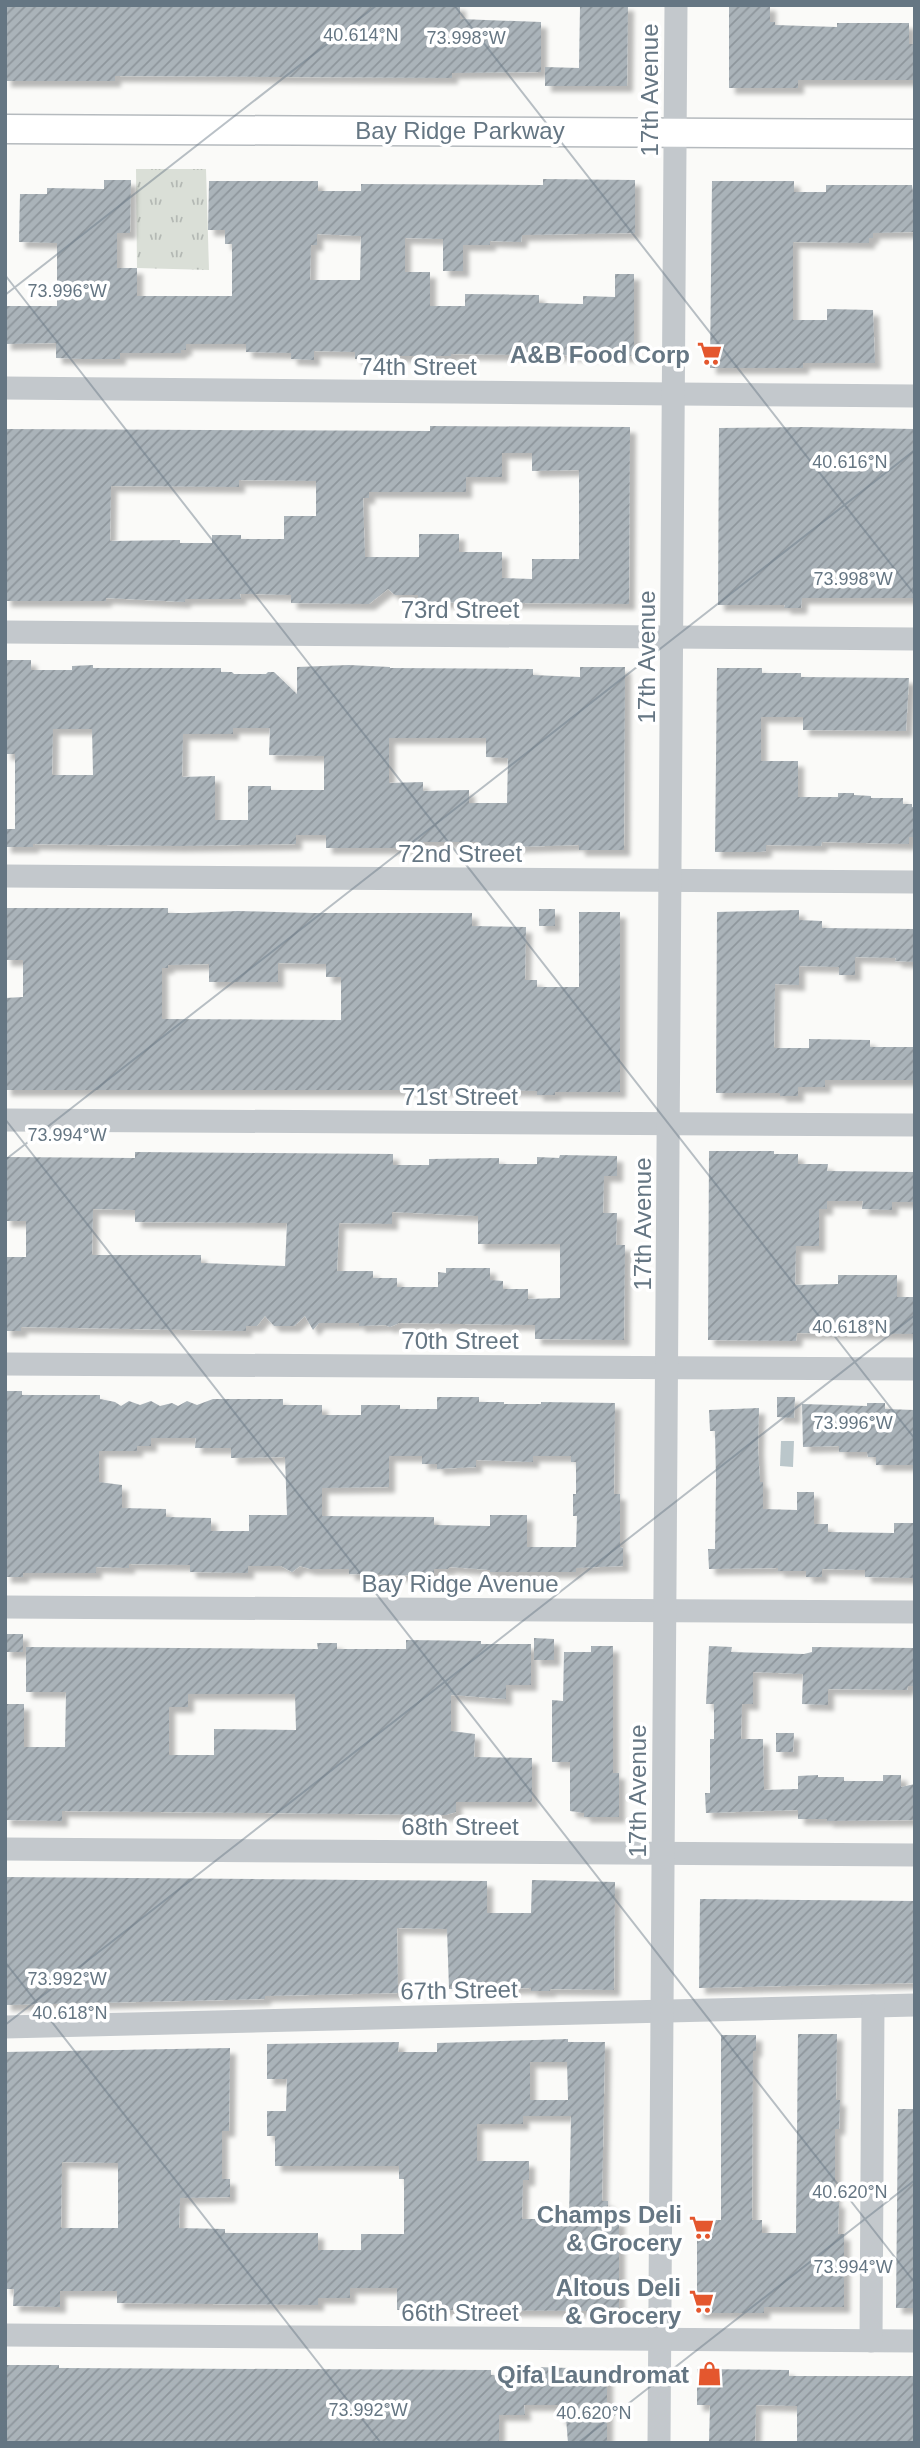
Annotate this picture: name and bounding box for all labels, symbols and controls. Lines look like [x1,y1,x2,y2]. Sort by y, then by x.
street label: 17th Avenue [636,23,663,157]
text: 40.614°N [323,25,399,45]
text: 73.998°W [426,28,506,48]
street label: Bay Ridge Parkway [355,117,565,144]
text: 73.996°W [27,281,107,301]
supermarket icon: A&B Food Corp [696,340,724,368]
place label: A&B Food Corp [510,341,690,368]
street label: 74th Street [359,353,477,380]
text: 40.616°N [812,452,888,472]
text: 73.998°W [813,569,893,589]
street label: 17th Avenue [633,590,660,724]
street label: 73rd Street [401,596,520,623]
street label: 72nd Street [398,840,522,867]
street label: 71st Street [402,1083,518,1110]
text: 73.994°W [27,1125,107,1145]
street label: 17th Avenue [629,1157,656,1291]
text: 40.618°N [812,1317,888,1337]
street label: 70th Street [401,1327,519,1354]
text: 73.996°W [813,1413,893,1433]
street label: Bay Ridge Avenue [361,1570,559,1597]
street label: 17th Avenue [624,1724,651,1858]
street label: 68th Street [401,1813,519,1840]
text: 73.992°W [27,1969,107,1989]
street label: 67th Street [400,1975,518,2005]
text: 40.618°N [32,2003,108,2023]
text: 40.620°N [812,2182,888,2202]
place label: Champs Deli & Grocery [537,2201,683,2256]
supermarket icon: Champs Deli & Grocery [688,2214,716,2242]
text: 73.994°W [813,2257,893,2277]
place label: Altous Deli & Grocery [556,2274,682,2329]
supermarket icon: Altous Deli & Grocery [687,2287,715,2315]
street label: 66th Street [401,2299,519,2326]
shop icon: Qifa Laundromat [695,2360,723,2388]
place label: Qifa Laundromat [497,2361,689,2388]
text: 73.992°W [328,2400,408,2420]
text: 40.620°N [556,2403,632,2423]

